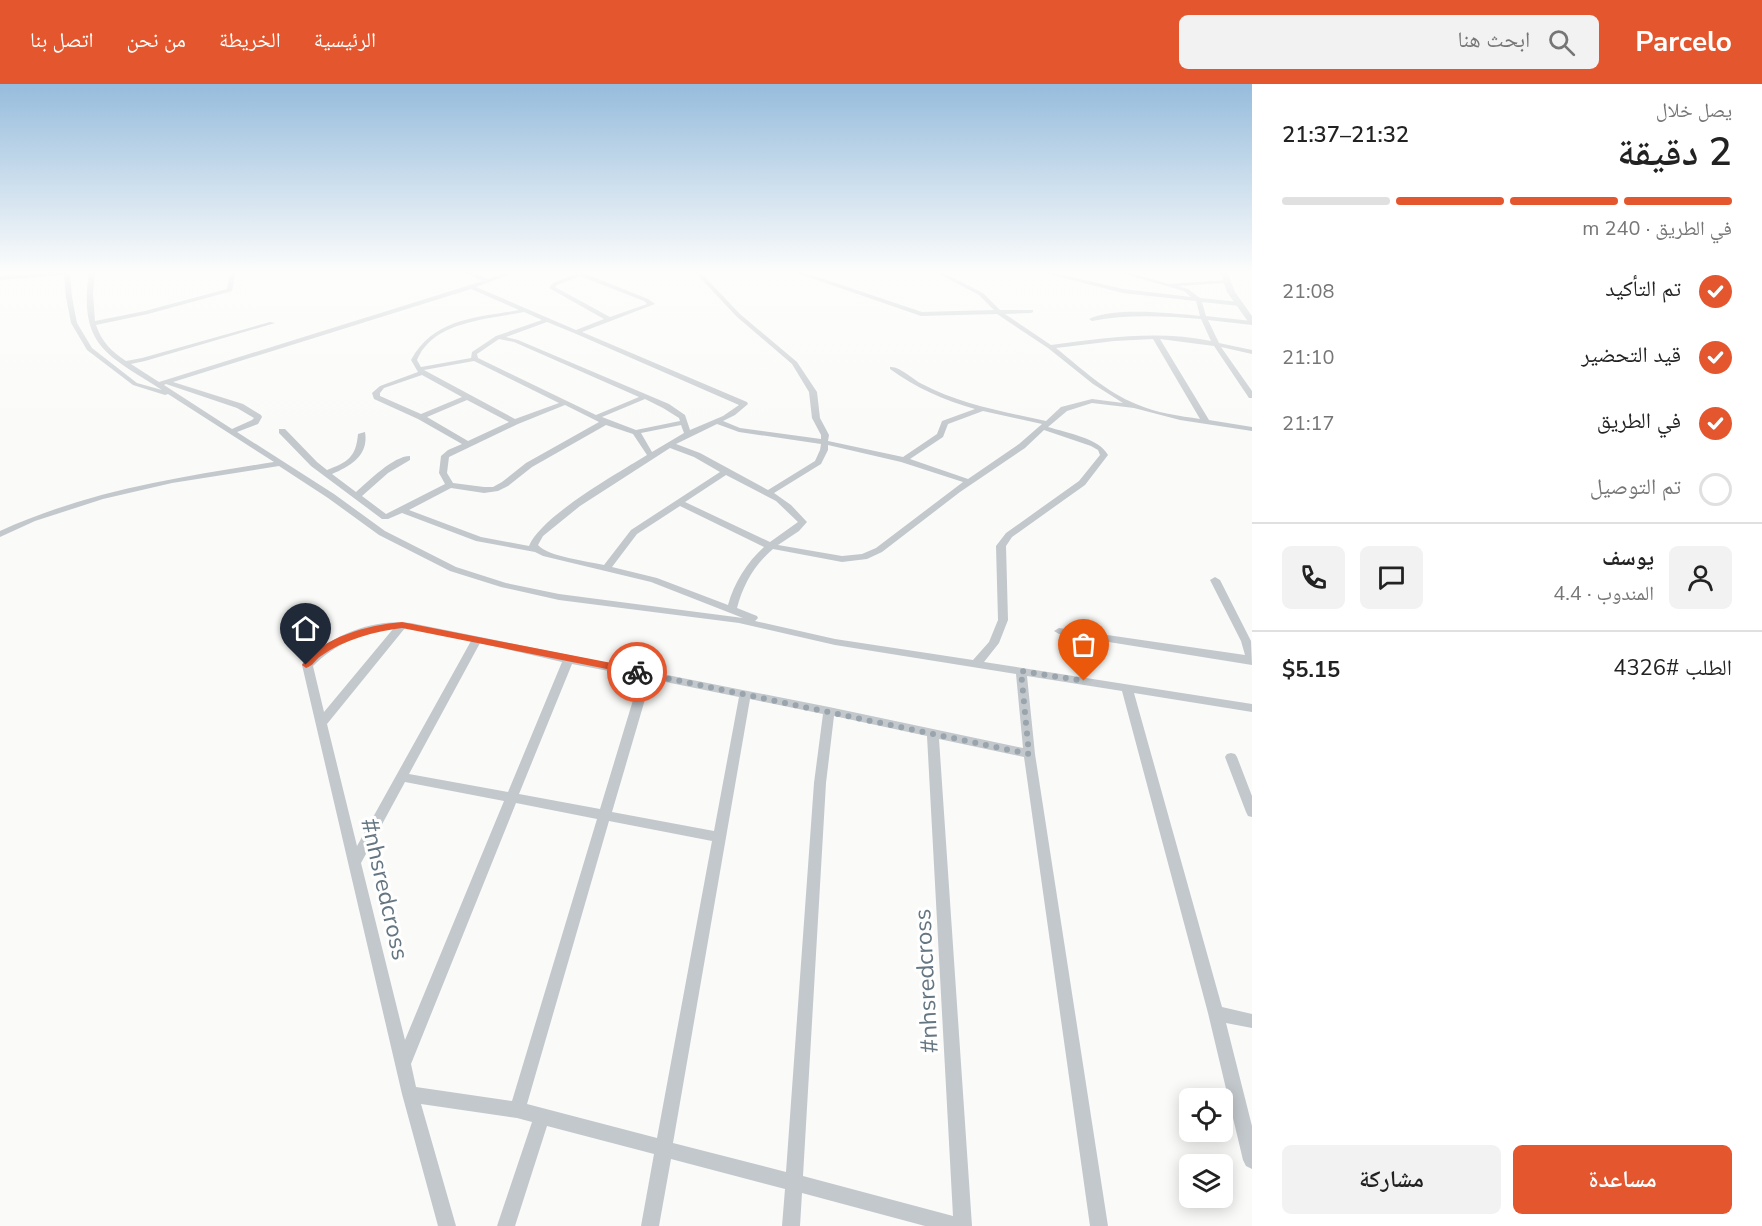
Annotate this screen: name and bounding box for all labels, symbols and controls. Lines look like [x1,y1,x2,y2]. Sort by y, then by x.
search box [1179,15,1599,69]
text: Parcelo [1635,23,1732,61]
text: ابحث هنا [1458,25,1530,55]
text: اتصل بنا [30,26,94,54]
text: من نحن [127,26,186,54]
text: الخريطة [219,26,281,54]
text: الرئيسية [314,26,376,54]
icon: search [1545,26,1578,59]
text: يصل خلال [1656,97,1732,124]
text: 21:32–21:37 [1282,120,1409,150]
text: 2 دقيقة [1617,126,1732,179]
text: في الطريق · 240 m [1582,215,1732,242]
text: تم التأكيد [1605,274,1681,304]
icon: check [1699,275,1732,308]
text: 21:08 [1282,278,1335,305]
text: قيد التحضير [1581,340,1681,370]
icon: check [1699,341,1732,374]
text: 21:10 [1282,344,1335,371]
text: في الطريق [1597,406,1681,436]
icon: check [1699,407,1732,440]
text: 21:17 [1282,410,1335,437]
text: تم التوصيل [1590,472,1681,502]
text: يوسف [1602,543,1654,573]
button: phone [1282,546,1345,609]
button: chat [1360,546,1423,609]
button: person [1669,546,1732,609]
text: المندوب · 4.4 [1553,580,1654,607]
pin [280,603,331,665]
icon: home [289,612,322,645]
pin [1058,619,1109,681]
icon: bag [1067,628,1100,661]
courier [607,642,667,702]
text: الطلب #4326 [1613,653,1732,683]
text: $5.15 [1282,655,1340,685]
icon: bike [621,656,654,689]
street label: #nhsredcross [353,815,417,963]
street label: #nhsredcross [906,908,946,1054]
map controls [1179,1088,1233,1208]
button: locate [1179,1088,1233,1142]
button: مشاركة [1282,1145,1501,1214]
button: مساعدة [1513,1145,1732,1214]
button: layers [1179,1154,1233,1208]

